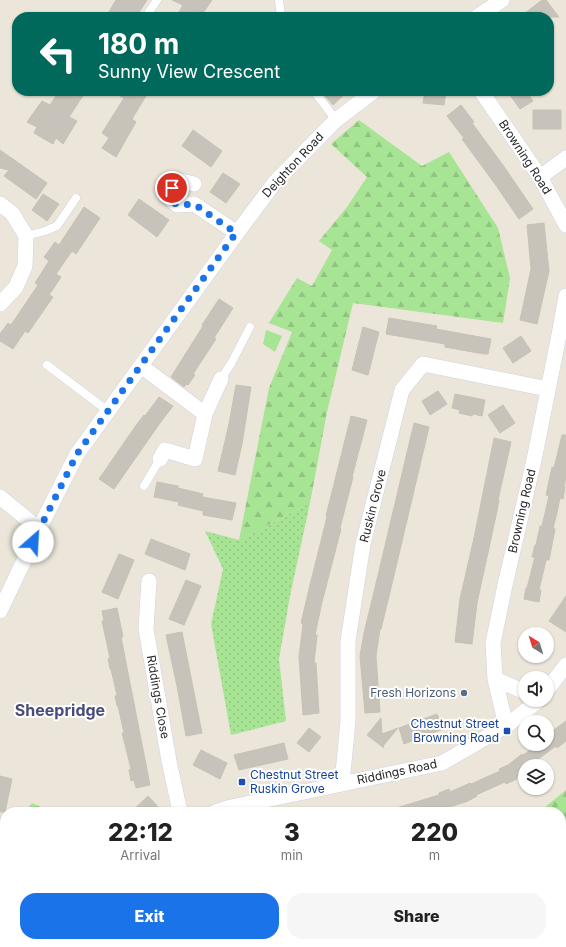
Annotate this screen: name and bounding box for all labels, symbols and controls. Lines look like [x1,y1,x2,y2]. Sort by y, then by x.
text: 180 m [98,27,179,61]
icon: left [32,28,84,80]
text: Sunny View Crescent [98,61,280,82]
street label: Browning Road [496,117,555,197]
street label: Deighton Road [259,129,327,200]
pin [155,171,189,205]
icon: arrive [161,177,183,199]
street label: Browning Road [505,467,538,554]
street label: Ruskin Grove [356,468,389,544]
position arrow [12,521,54,563]
north arrow [518,627,554,663]
map controls [518,627,554,795]
street label: Riddings Close [144,654,173,740]
button: sound [518,671,554,707]
place label: Fresh Horizons [370,685,456,700]
marker: Fresh Horizons [459,688,469,698]
district label: Sheepridge [15,700,105,720]
button: search [518,715,554,751]
place label: Chestnut Street Browning Road [411,716,499,745]
marker: Chestnut Street Browning Road [502,726,512,736]
street label: Riddings Road [356,756,438,787]
button: layers [518,759,554,795]
place label: Chestnut Street Ruskin Grove [250,767,339,796]
marker: Chestnut Street Ruskin Grove [237,777,247,787]
text: 22:12 [108,818,173,847]
text: 3 [284,818,300,847]
text: 220 [411,818,458,847]
text: Arrival [120,847,160,863]
text: min [281,847,303,863]
text: m [429,847,440,863]
button: Exit [20,893,279,939]
button: Share [287,893,546,939]

